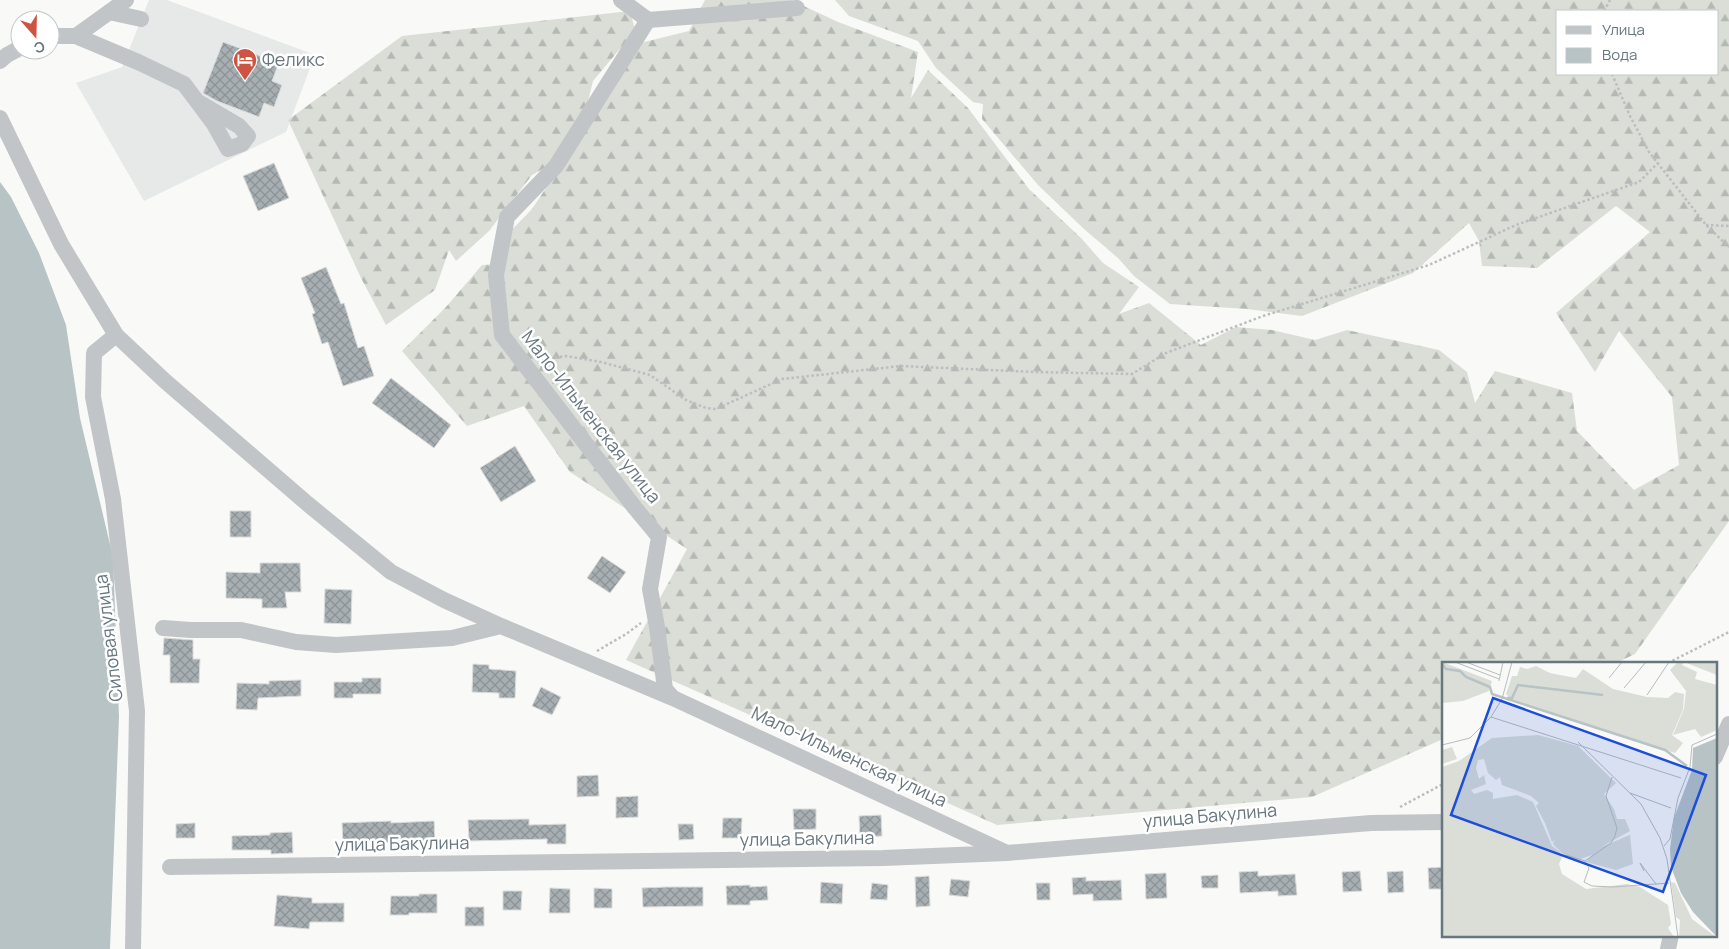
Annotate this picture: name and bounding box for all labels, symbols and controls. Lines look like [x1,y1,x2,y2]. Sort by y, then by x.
north arrow [10,10,60,60]
legend [1556,10,1719,75]
text: Улица [1602,19,1645,40]
text: С [32,37,48,58]
text: Вода [1602,44,1637,65]
hotel icon: Феликс [232,47,258,81]
place label: Феликс [262,47,325,71]
street label: Мало-Ильменская улица [517,325,667,508]
street label: Силовая улица [88,573,128,703]
inset map [1442,662,1716,936]
street label: Мало-Ильменская улица [748,700,951,812]
street label: улица Бакулина [1142,797,1278,833]
street label: улица Бакулина [739,825,874,851]
street label: улица Бакулина [334,830,469,856]

